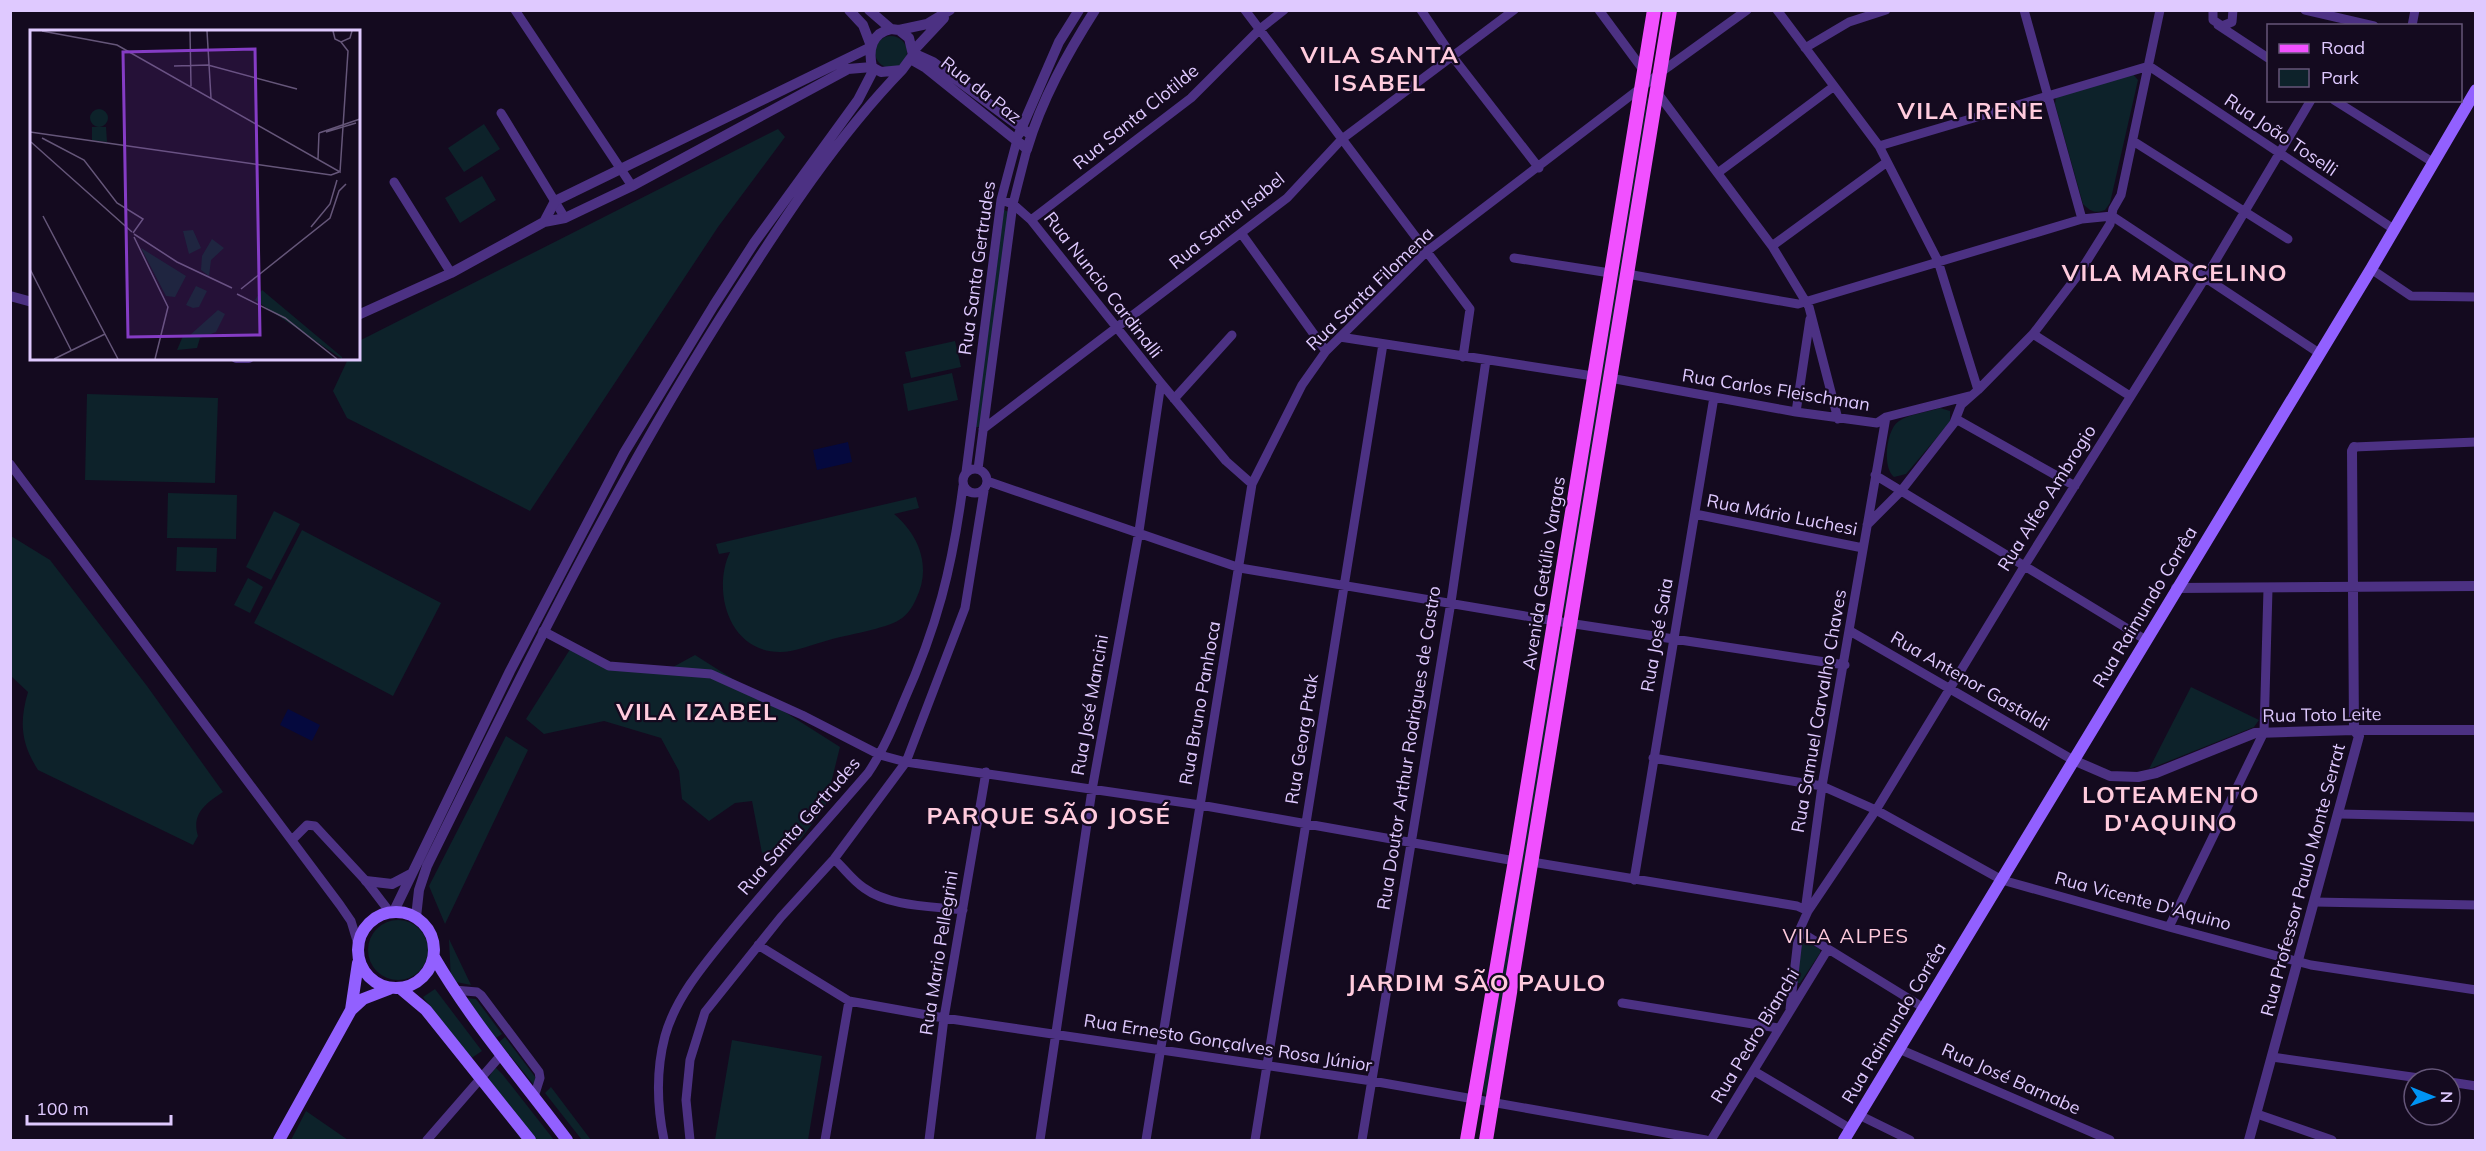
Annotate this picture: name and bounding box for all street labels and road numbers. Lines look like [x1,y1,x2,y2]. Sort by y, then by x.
street label: Rua da Paz [936,51,1026,128]
street label: Rua Santa Clotilde [1068,59,1203,174]
street label: Rua João Toselli [2220,88,2342,181]
street label: Rua Santa Isabel [1164,167,1289,274]
street label: Rua Santa Gertrudes [953,179,1000,356]
street label: Rua Nuncio Cardinalli [1039,207,1168,362]
street label: Rua Santa Filomena [1301,222,1438,355]
street label: Rua Carlos Fleischman [1680,363,1872,416]
street label: Rua Alfeo Ambrogio [1992,420,2101,575]
street label: Avenida Getúlio Vargas [1517,474,1570,671]
street label: Rua Mário Luchesi [1705,489,1859,540]
street label: Rua Raimundo Corrêa [2087,522,2202,691]
street label: Rua José Saia [1635,576,1678,694]
street label: Rua Doutor Arthur Rodrigues de Castro [1372,584,1445,912]
street label: Rua Samuel Carvalho Chaves [1786,587,1851,834]
street label: Rua Bruno Panhoca [1174,619,1225,787]
street label: Rua Antenor Gastaldi [1887,626,2054,735]
street label: Rua José Mancini [1066,633,1113,777]
street label: Rua Georg Ptak [1280,671,1323,806]
street label: Rua Toto Leite [2262,702,2382,727]
street label: Rua Professor Paulo Monte Serrat [2255,741,2350,1019]
street label: Rua Santa Gertrudes [732,752,865,899]
street label: Rua Vicente D'Aquino [2052,866,2234,935]
street label: Rua Mario Pellegrini [914,869,963,1037]
street label: Rua Raimundo Corrêa [1836,938,1951,1107]
street label: Rua Pedro Bianchi [1705,964,1804,1107]
street label: Rua Ernesto Gonçalves Rosa Júnior [1082,1008,1374,1077]
street label: Rua José Barnabe [1938,1038,2084,1119]

